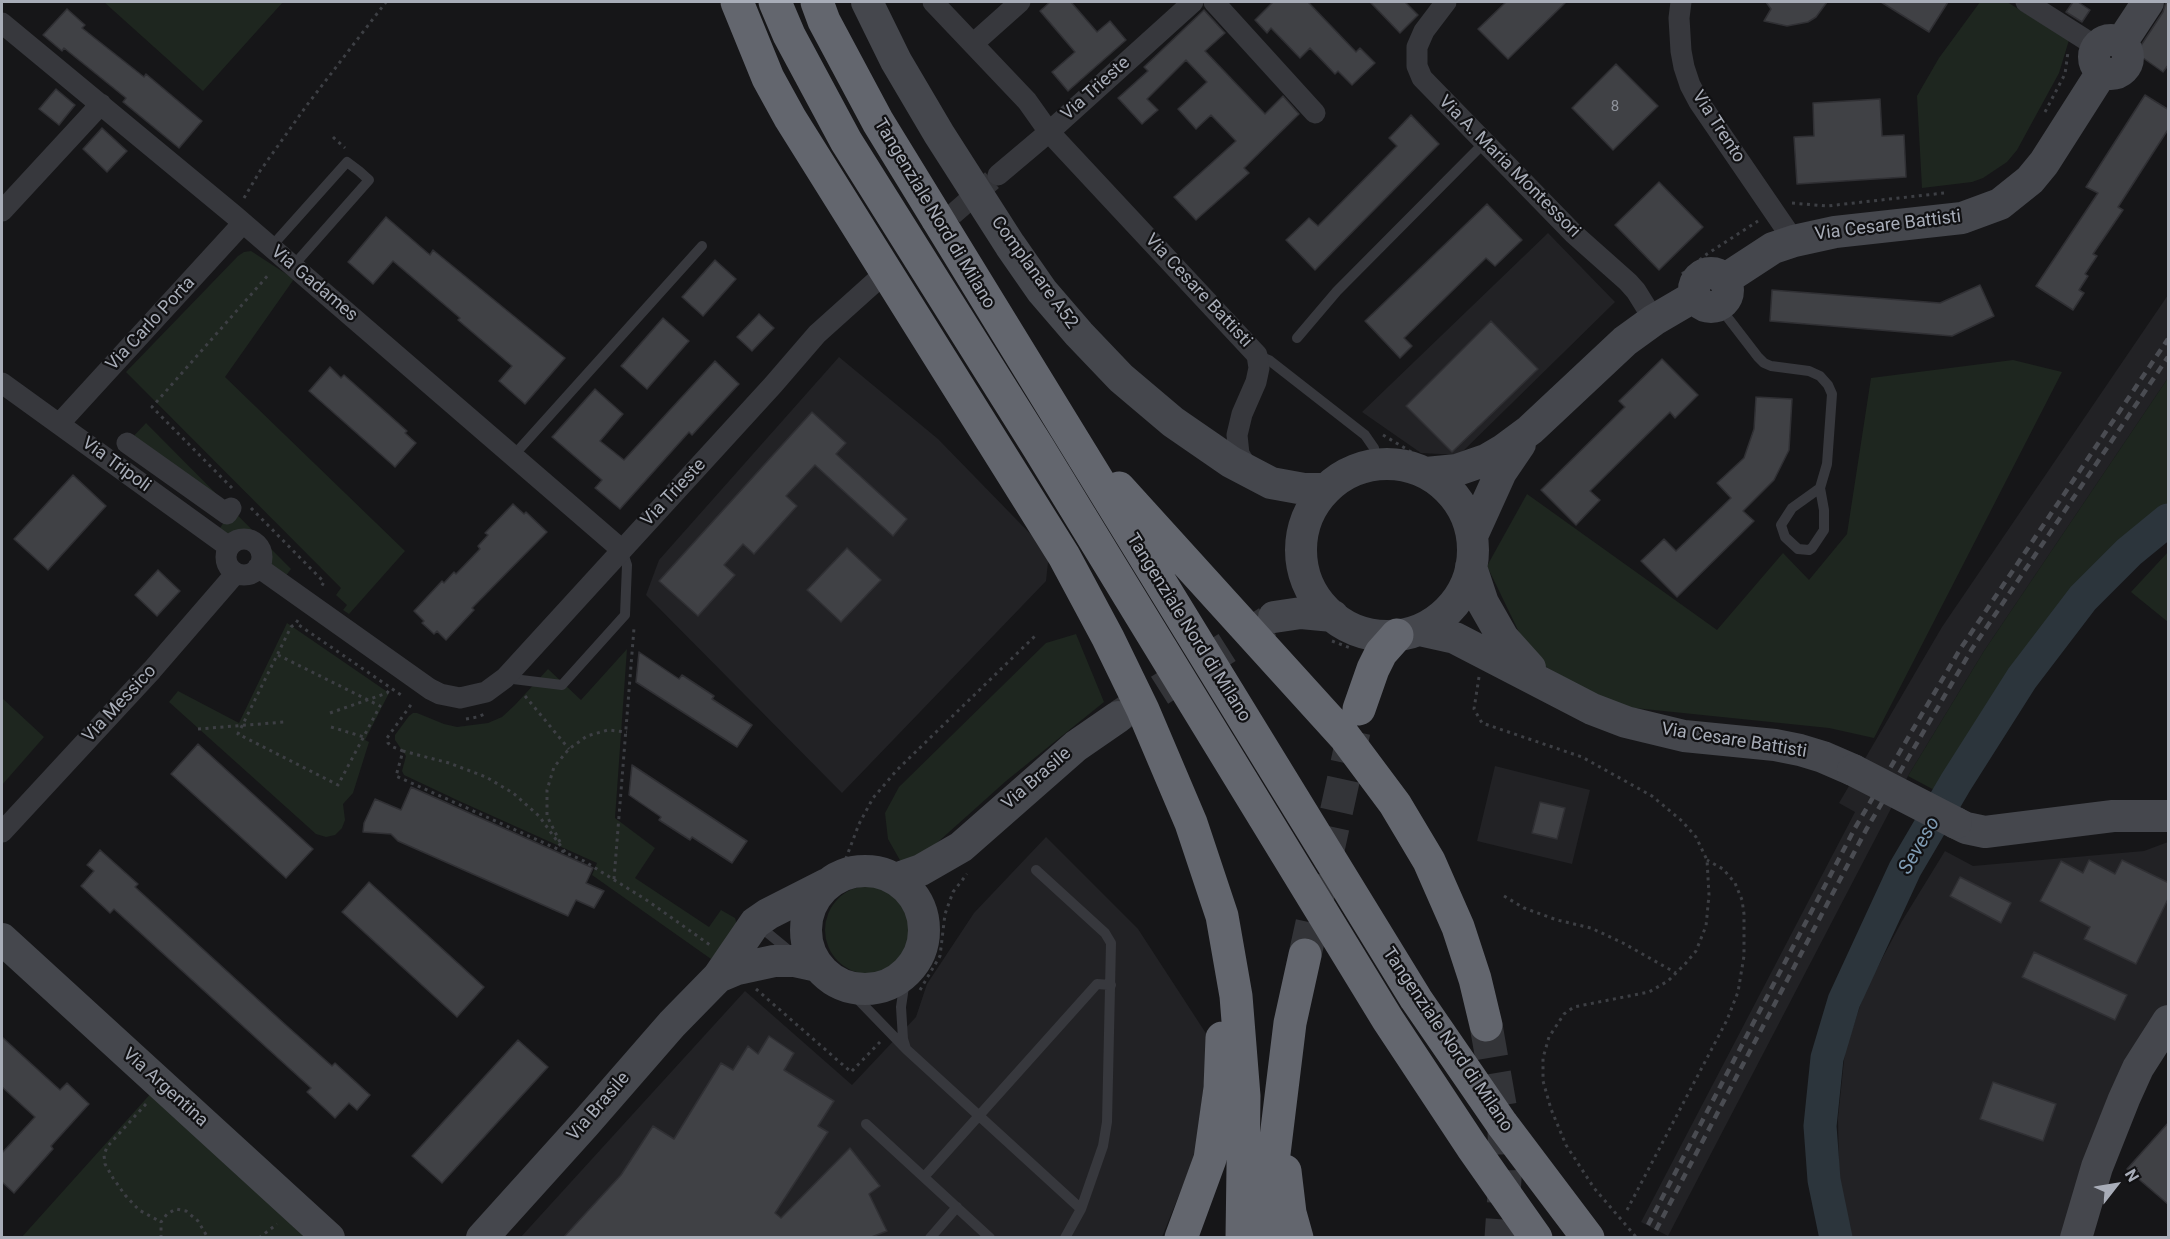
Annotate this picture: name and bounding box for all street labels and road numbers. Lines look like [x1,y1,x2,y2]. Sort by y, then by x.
street label: Via Trieste [1057,53,1135,125]
street label: Via Trento [1687,87,1749,167]
street label: Via A. Maria Montessori [1433,91,1585,243]
street label: Tangenziale Nord di Milano [869,115,999,313]
street label: Via Cesare Battisti [1814,206,1962,246]
street label: Complanare A52 [986,213,1082,333]
street label: Via Cesare Battisti [1140,230,1256,352]
street label: Via Gadames [266,241,362,327]
street label: Via Carlo Porta [102,273,200,375]
street label: Via Tripoli [77,433,155,497]
street label: Via Trieste [637,455,711,531]
street label: Tangenziale Nord di Milano [1121,530,1255,726]
street label: Via Messico [79,661,161,747]
street label: Via Cesare Battisti [1660,719,1808,763]
street label: Via Brasile [998,743,1076,815]
street label: Tangenziale Nord di Milano [1377,944,1517,1136]
street label: Via Argentina [118,1044,212,1132]
street label: Via Brasile [563,1068,635,1146]

